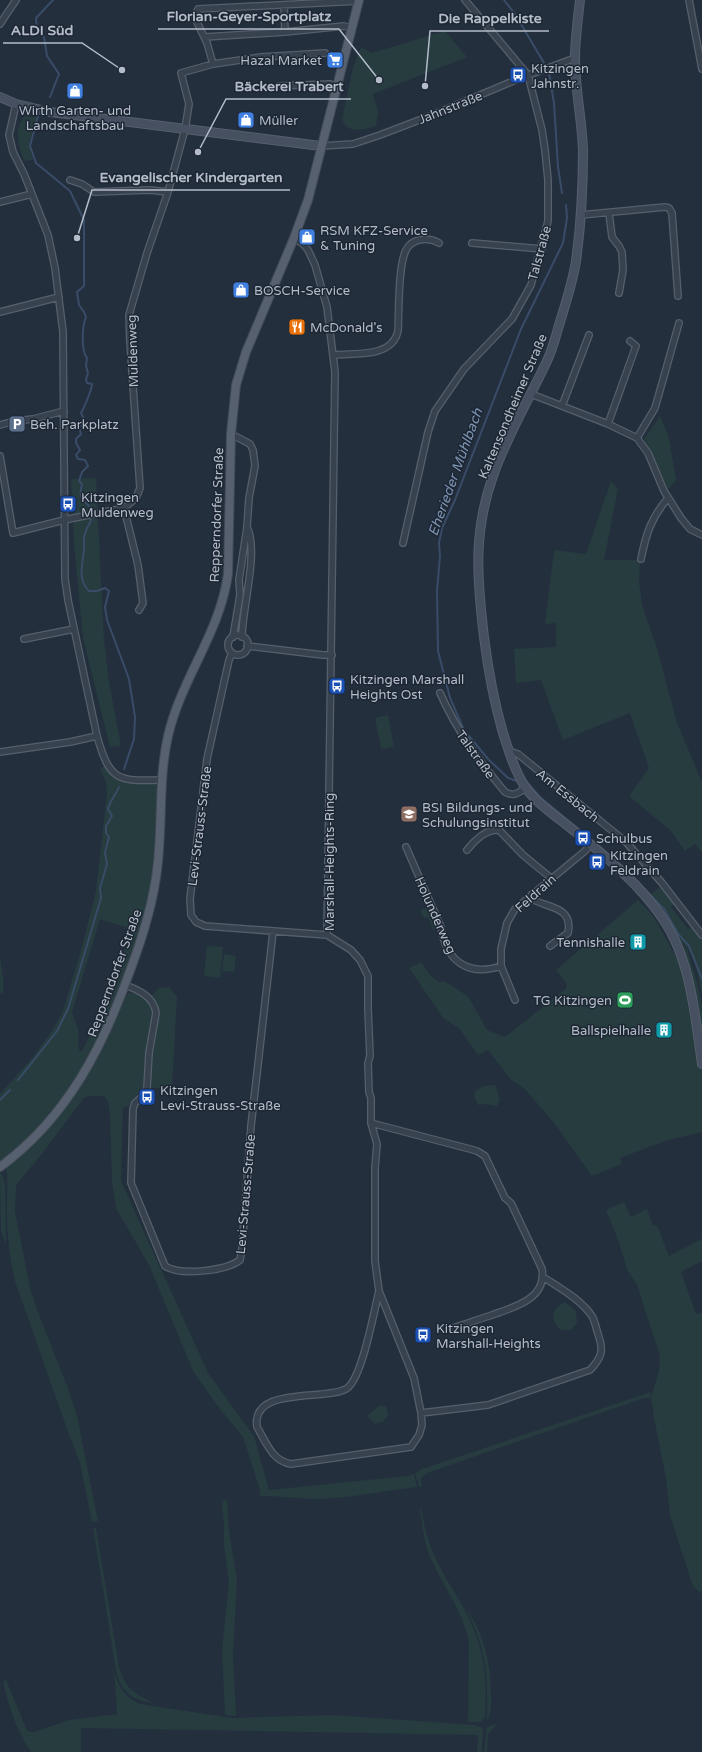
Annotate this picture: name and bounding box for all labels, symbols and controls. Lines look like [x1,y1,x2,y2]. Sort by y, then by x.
callout: Florian-Geyer-Sportplatz [158,3,339,29]
callout: Die Rappelkiste [430,5,549,31]
text: Florian-Geyer-Sportplatz [167,8,331,25]
text: Die Rappelkiste [438,10,542,27]
callout: ALDI Süd [3,17,82,43]
text: ALDI Süd [11,22,73,39]
supermarket icon: Hazal Market [325,50,345,70]
place label: Hazal Market [240,53,322,69]
place label: Kitzingen Jahnstr. [531,61,589,92]
bus stop icon: Kitzingen Jahnstr. [508,65,528,85]
callout: Bäckerei Trabert [226,73,351,99]
text: Bäckerei Trabert [234,78,344,95]
shop icon: Wirth Garten- und Landschaftsbau [65,81,85,101]
street label: Jahnstraße [416,88,485,128]
place label: Wirth Garten- und Landschaftsbau [19,103,131,134]
shop icon: Müller [236,110,256,130]
place label: Müller [259,113,298,129]
callout: Evangelischer Kindergarten [92,164,290,190]
text: Evangelischer Kindergarten [100,169,282,186]
place label: RSM KFZ-Service & Tuning [320,223,428,254]
street label: Talstraße [525,224,555,282]
shop icon: RSM KFZ-Service & Tuning [297,227,317,247]
shop icon: BOSCH-Service [231,280,251,300]
place label: BOSCH-Service [254,283,350,299]
street label: Muldenweg [124,314,142,388]
restaurant icon: McDonald's [287,317,307,337]
place label: McDonald's [310,320,383,336]
street label: Kaltensondheimer Straße [475,331,551,481]
water label: Eherieder Mühlbach [424,406,487,538]
parking icon: Beh. Parkplatz [7,414,27,434]
place label: Beh. Parkplatz [30,417,119,433]
street label: Repperndorfer Straße [207,447,227,583]
place label: Kitzingen Muldenweg [81,490,154,521]
bus stop icon: Kitzingen Muldenweg [58,494,78,514]
place label: Kitzingen Marshall Heights Ost [350,672,464,703]
bus stop icon: Kitzingen Marshall Heights Ost [327,676,347,696]
street label: Talstraße [452,727,498,782]
street label: Levi-Strauss-Straße [185,765,215,887]
street label: Am Essbach [533,766,602,826]
street label: Marshall-Heights-Ring [322,793,338,931]
place label: BSI Bildungs- und Schulungsinstitut [422,800,533,831]
school or university icon: BSI Bildungs- und Schulungsinstitut [399,804,419,824]
bus stop icon: Schulbus [573,828,593,848]
place label: Schulbus [596,831,652,847]
place label: Kitzingen Feldrain [610,848,668,879]
bus stop icon: Kitzingen Feldrain [587,852,607,872]
street label: Feldrain [512,871,559,916]
street label: Holunderweg [411,874,459,957]
street label: Repperndorfer Straße [84,907,146,1039]
building icon: Tennishalle [628,932,648,952]
place label: Tennishalle [556,935,625,951]
sports icon: TG Kitzingen [615,990,635,1010]
place label: TG Kitzingen [533,993,612,1009]
building icon: Ballspielhalle [654,1020,674,1040]
place label: Ballspielhalle [571,1023,651,1039]
place label: Kitzingen Levi-Strauss-Straße [160,1083,281,1114]
bus stop icon: Kitzingen Levi-Strauss-Straße [137,1087,157,1107]
street label: Levi-Strauss-Straße [233,1133,259,1255]
place label: Kitzingen Marshall-Heights [436,1321,541,1352]
bus stop icon: Kitzingen Marshall-Heights [413,1325,433,1345]

